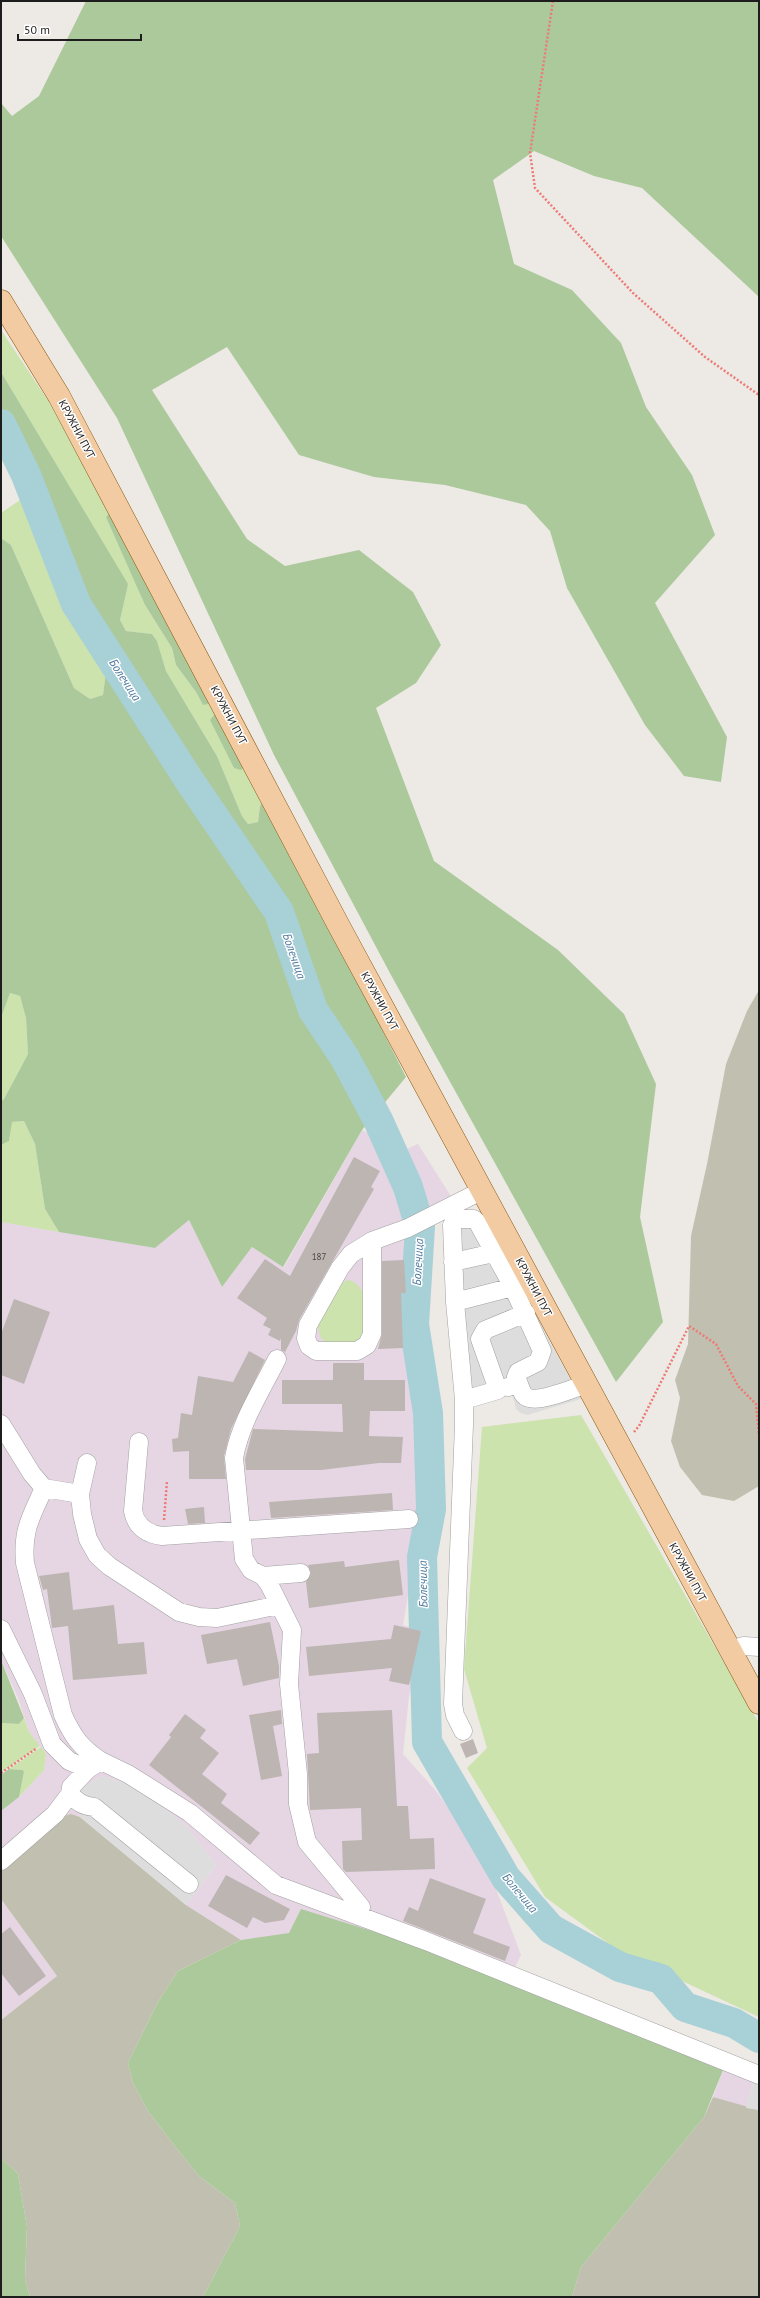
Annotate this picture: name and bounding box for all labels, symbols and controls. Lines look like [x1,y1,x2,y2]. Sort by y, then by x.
scale bar [18,16,141,42]
text: 50 m [24,22,50,37]
street label: КРУЖНИ ПУТ [56,397,98,461]
water label: Болечица [106,656,145,704]
street label: КРУЖНИ ПУТ [208,683,250,747]
water label: Болечица [280,931,309,981]
street label: КРУЖНИ ПУТ [358,969,402,1033]
water label: Болечица [409,1238,426,1286]
house number: 187 [312,1251,326,1262]
street label: КРУЖНИ ПУТ [513,1255,555,1319]
street label: КРУЖНИ ПУТ [666,1540,710,1604]
water label: Болечица [415,1560,430,1608]
water label: Болечица [499,1870,541,1916]

